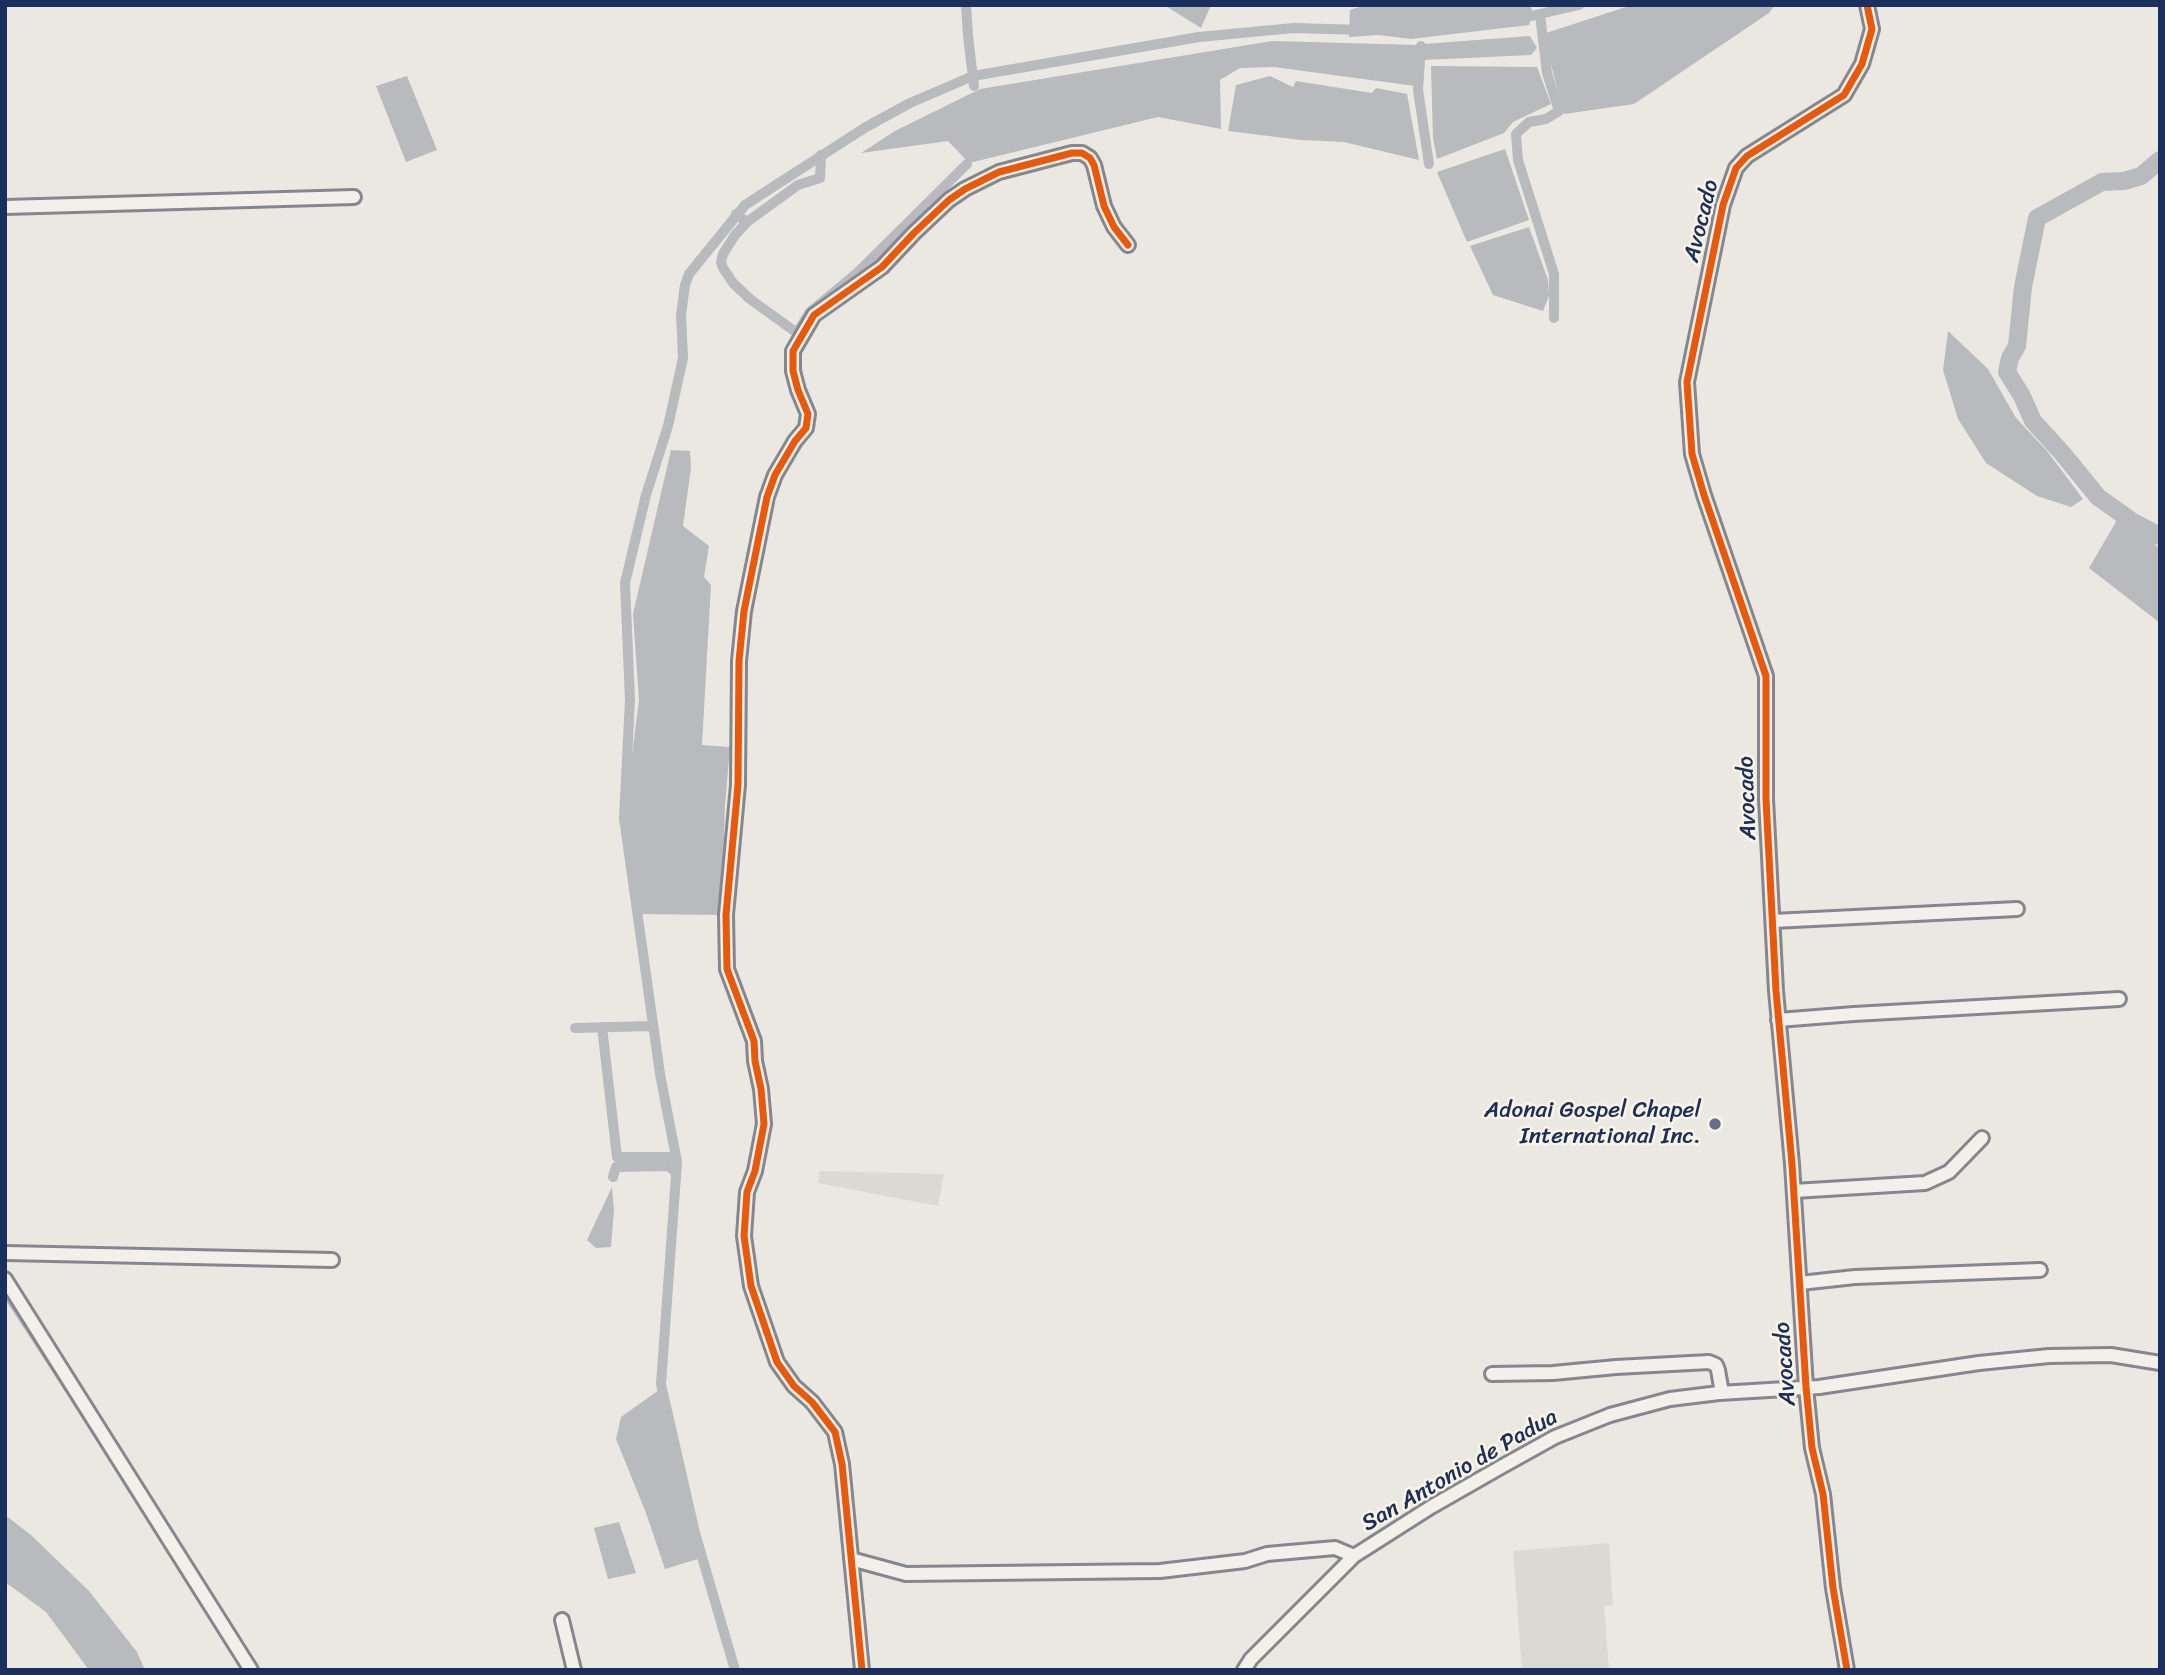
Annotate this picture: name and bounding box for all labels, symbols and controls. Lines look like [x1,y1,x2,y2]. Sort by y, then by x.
street label: Avocado [1678,177,1726,265]
street label: Avocado [1733,756,1763,840]
place label: Adonai Gospel Chapel International Inc. [1484,1097,1701,1151]
marker: Adonai Gospel Chapel International Inc. [1707,1116,1723,1132]
street label: Avocado [1769,1321,1803,1407]
street label: San Antonio de Padua [1357,1404,1563,1538]

